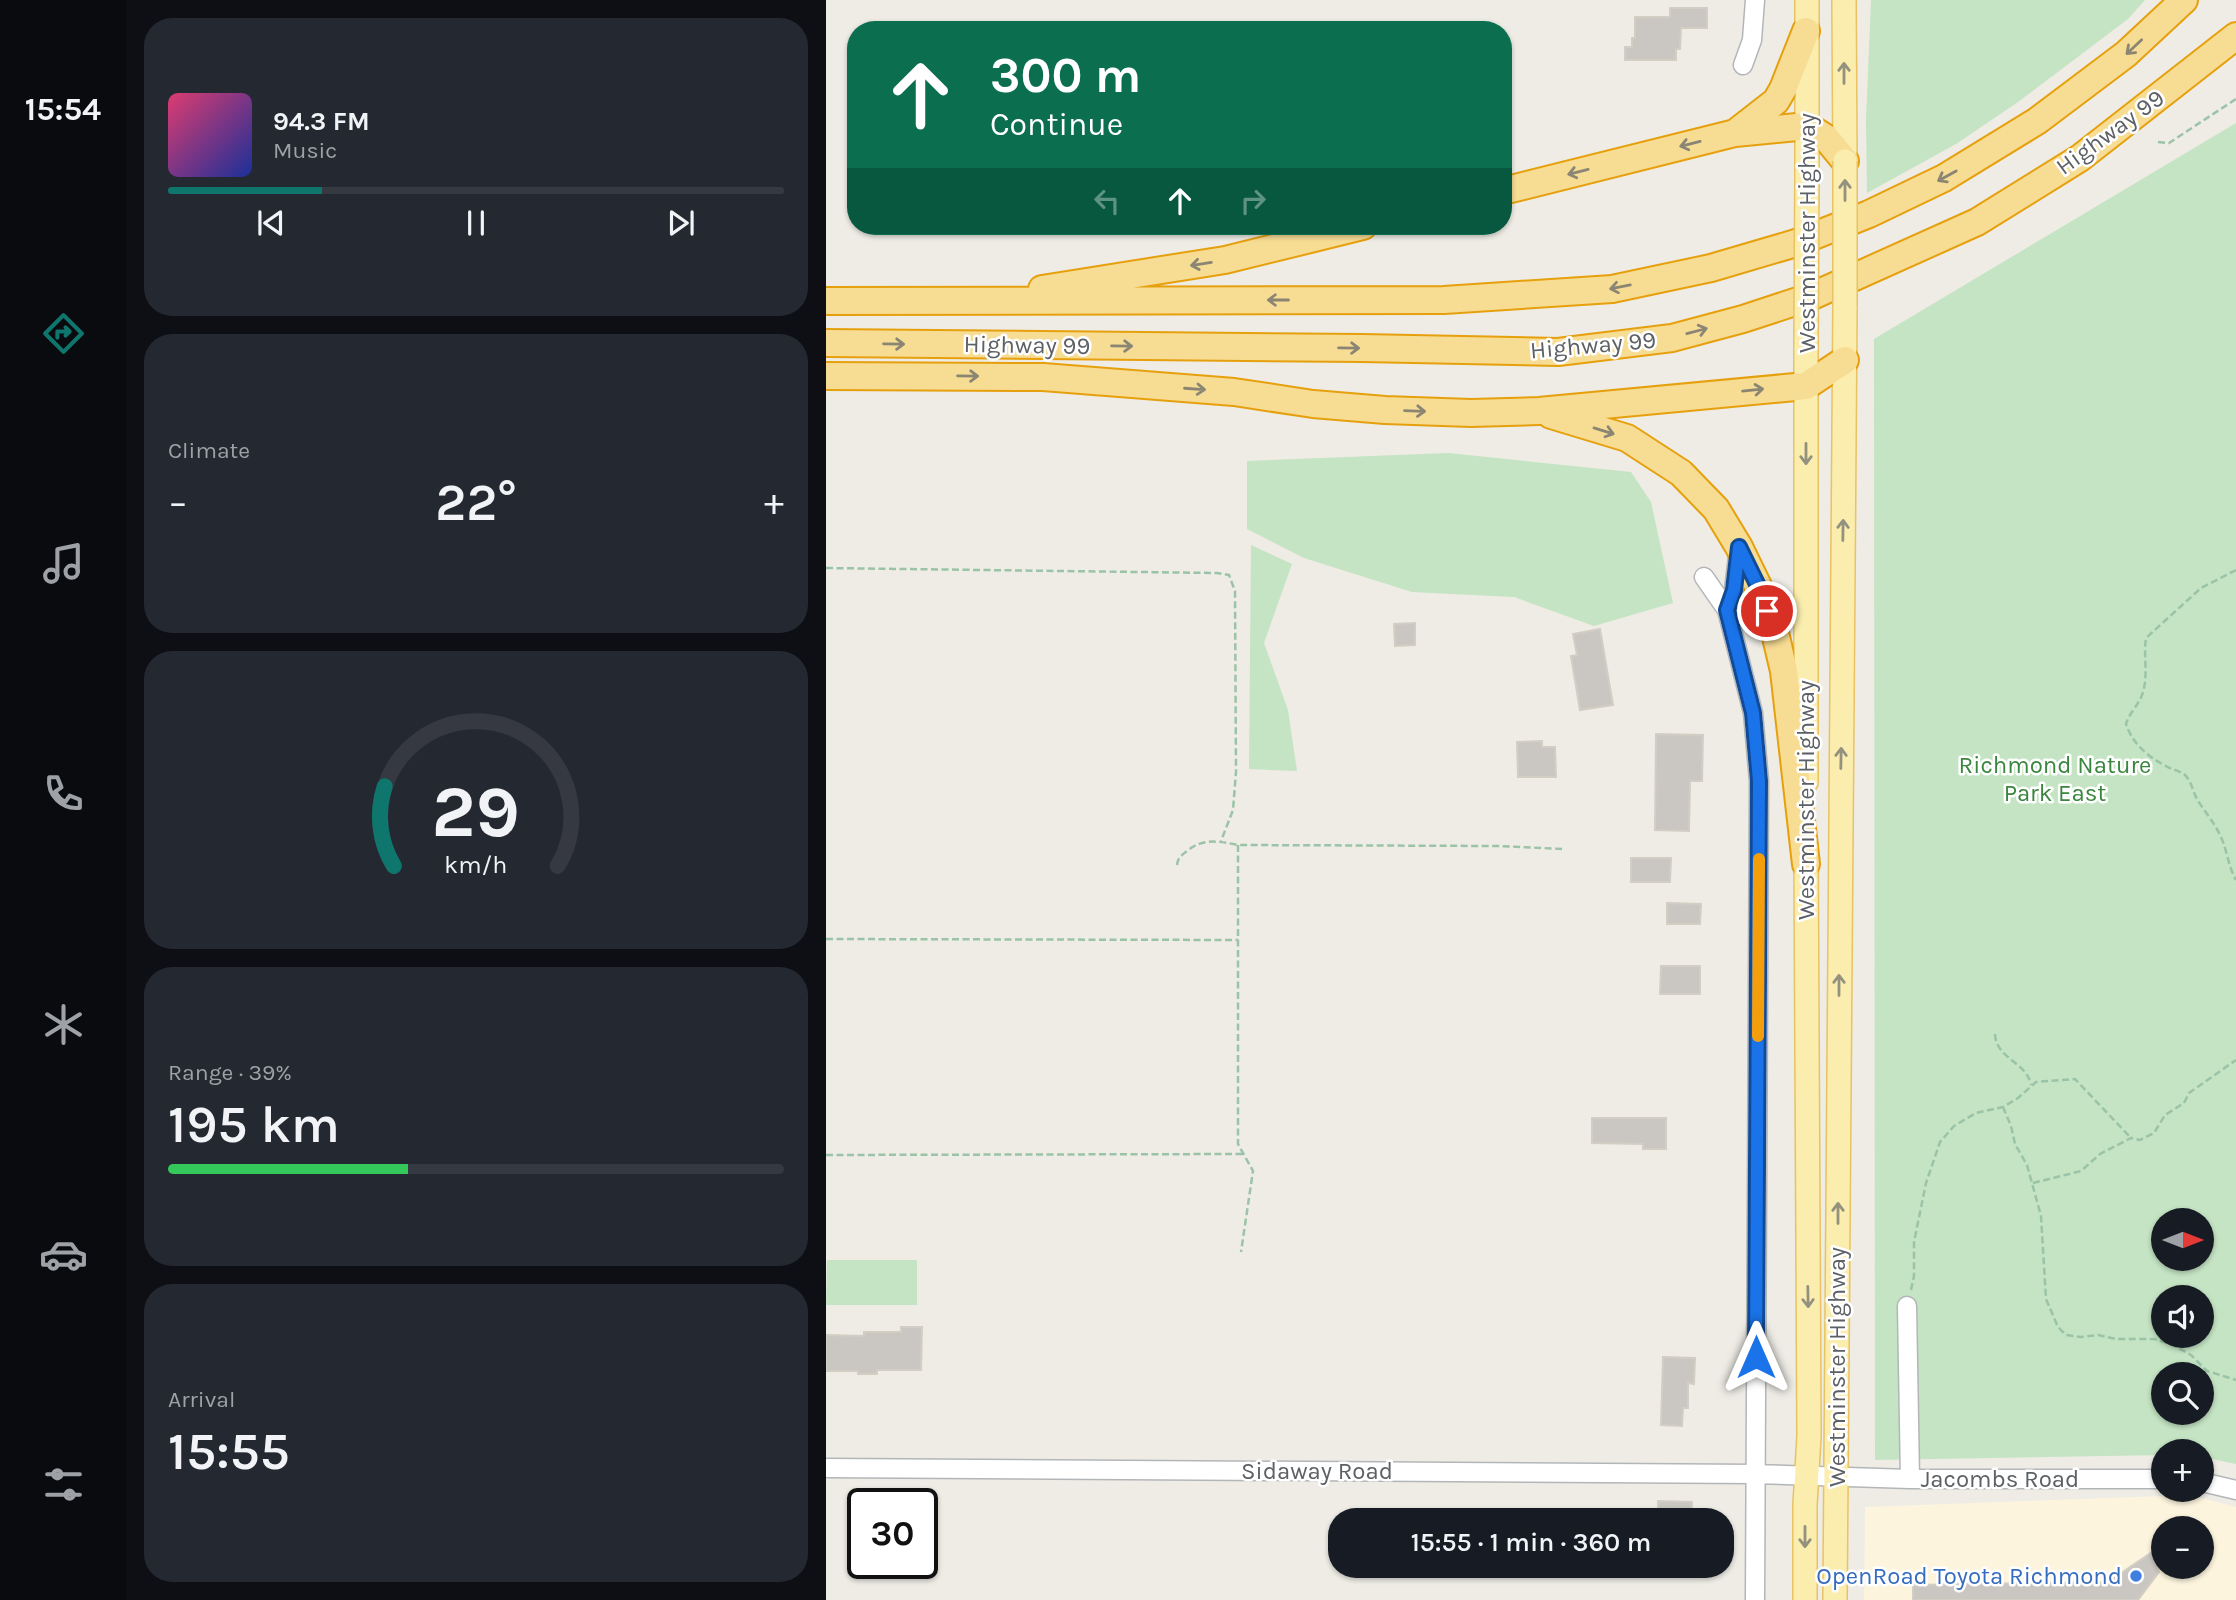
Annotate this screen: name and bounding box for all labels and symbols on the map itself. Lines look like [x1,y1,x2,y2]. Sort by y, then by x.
one-way arrow [2126,38,2143,55]
one-way arrow [1837,62,1851,85]
street label: Highway 99 [2051,83,2169,181]
street label: Westminster Highway [1793,113,1821,353]
one-way arrow [1679,138,1702,151]
one-way arrow [1567,166,1590,179]
one-way arrow [1938,169,1958,183]
one-way arrow [1838,179,1852,202]
one-way arrow [1190,257,1213,270]
one-way arrow [1609,281,1632,294]
one-way arrow [1267,294,1290,307]
one-way arrow [1686,324,1708,337]
street label: Highway 99 [1529,326,1657,364]
street label: Highway 99 [963,330,1091,360]
one-way arrow [882,337,905,350]
one-way arrow [1110,339,1133,352]
one-way arrow [1337,341,1360,354]
one-way arrow [956,369,979,383]
one-way arrow [1183,383,1206,396]
one-way arrow [1741,383,1764,396]
one-way arrow [1403,405,1426,418]
one-way arrow [1593,425,1615,438]
one-way arrow [1799,443,1813,466]
one-way arrow [1837,519,1850,542]
pin [1737,581,1797,641]
street label: Westminster Highway [1792,680,1820,920]
one-way arrow [1834,746,1847,769]
park label: Richmond Nature Park East [1959,751,2151,807]
one-way arrow [1832,974,1846,997]
one-way arrow [1831,1201,1845,1224]
north arrow [2151,1208,2214,1270]
street label: Westminster Highway [1823,1247,1851,1487]
one-way arrow [1801,1285,1815,1308]
position arrow [1719,1320,1793,1394]
street label: Sidaway Road [1241,1457,1393,1485]
street label: Jacombs Road [1921,1465,2079,1493]
speed limit sign: 30 [847,1488,938,1579]
one-way arrow [1798,1526,1812,1549]
place label: OpenRoad Toyota Richmond [1816,1562,2122,1590]
marker: OpenRoad Toyota Richmond [2128,1568,2144,1584]

